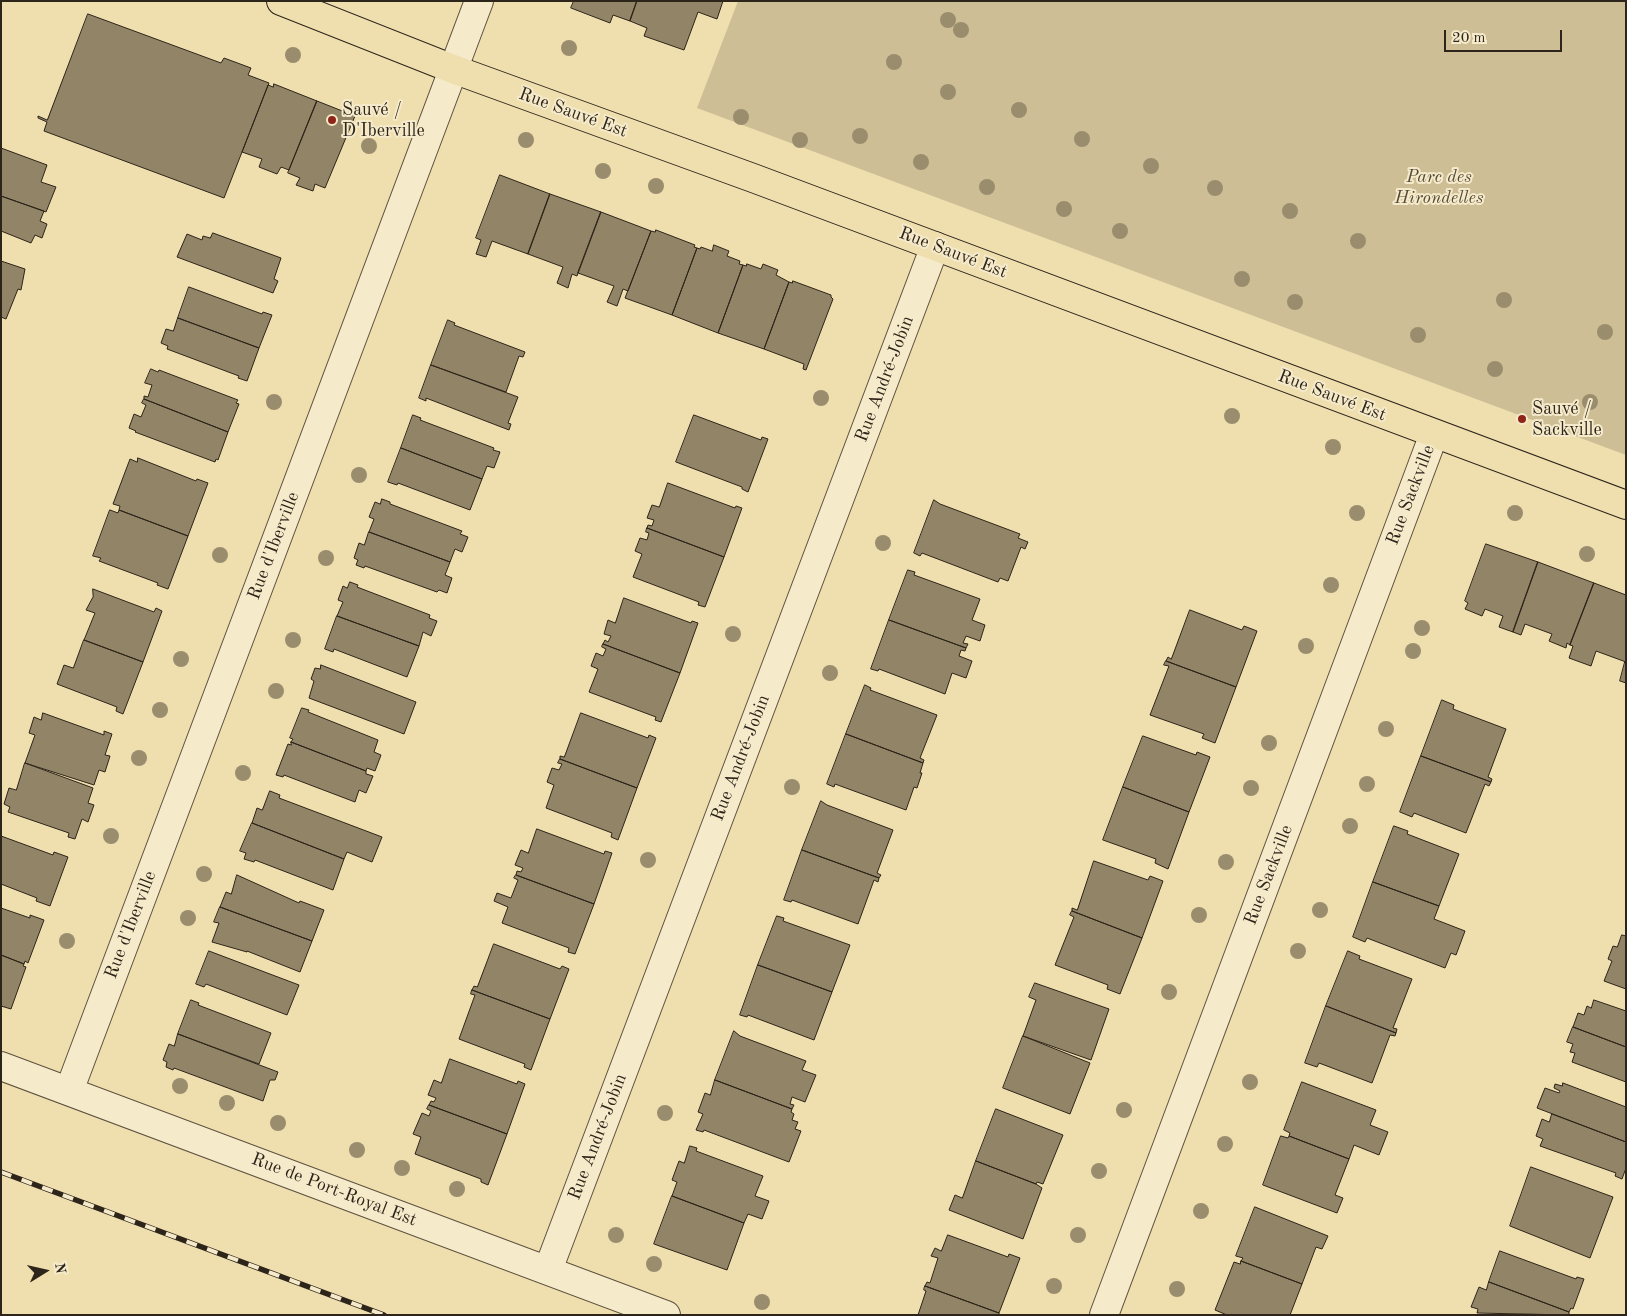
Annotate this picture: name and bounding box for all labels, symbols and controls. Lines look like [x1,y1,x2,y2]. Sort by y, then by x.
scale bar [1447,20,1564,52]
text: 20 m [1452,31,1486,46]
street label: Rue Sauvé Est [516,83,630,143]
place label: Sauvé / D'Iberville [342,99,425,142]
marker: Sauvé / D'Iberville [326,114,338,126]
park label: Parc des Hirondelles [1394,166,1484,208]
street label: Rue Sauvé Est [896,222,1010,284]
street label: Rue André-Jobin [851,313,919,445]
street label: Rue Sauvé Est [1275,365,1389,427]
place label: Sauvé / Sackville [1532,398,1602,440]
marker: Sauvé / Sackville [1516,413,1528,425]
street label: Rue Sackville [1382,442,1440,548]
street label: Rue d'Iberville [244,489,304,603]
street label: Rue André-Jobin [707,692,775,824]
street label: Rue Sackville [1240,822,1298,928]
street label: Rue d'Iberville [101,868,161,982]
street label: Rue André-Jobin [564,1071,632,1203]
street label: Rue de Port-Royal Est [248,1149,420,1231]
north arrow [20,1246,70,1296]
text: N [52,1262,68,1275]

